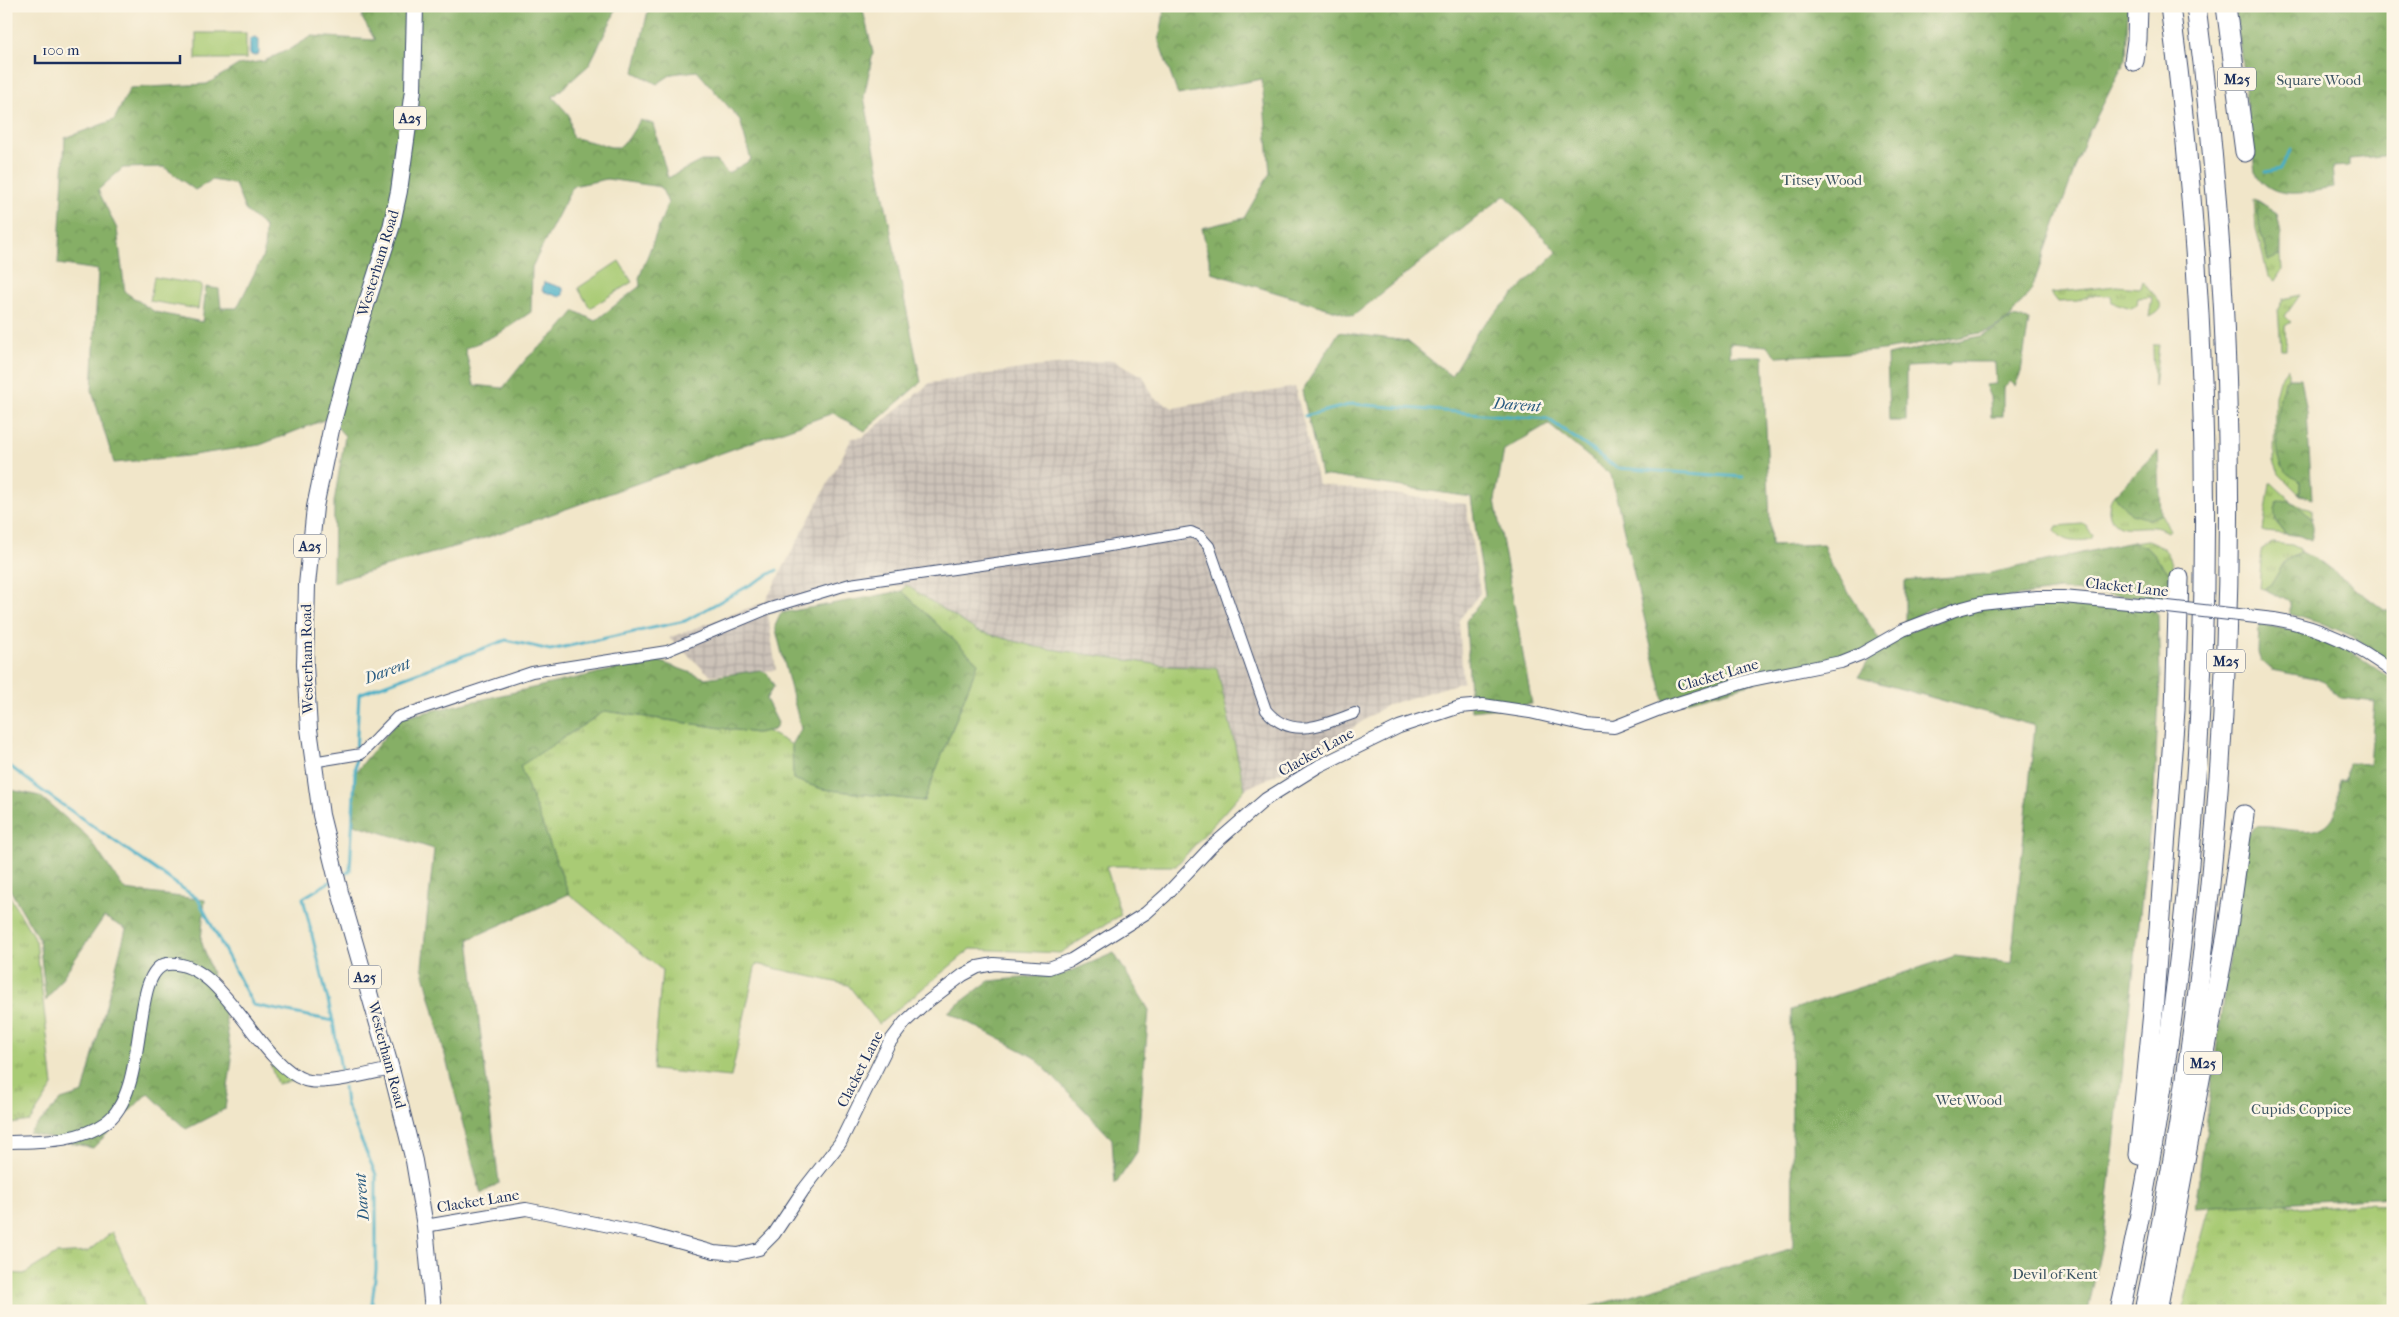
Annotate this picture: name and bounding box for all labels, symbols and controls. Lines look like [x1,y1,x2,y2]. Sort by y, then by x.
scale bar [35,32,180,64]
text: 100 m [42,41,80,59]
road number: M25 [2218,68,2256,90]
park label: Square Wood [2277,71,2362,89]
road number: A25 [394,106,426,130]
park label: Titsey Wood [1782,171,1863,189]
street label: Westerham Road [353,207,403,319]
water label: Darent [1492,393,1542,416]
road number: A25 [294,534,326,558]
street label: Clacket Lane [2085,574,2170,600]
street label: Westerham Road [297,603,317,715]
road number: M25 [2207,649,2245,672]
water label: Darent [361,653,414,688]
street label: Clacket Lane [1675,655,1761,695]
street label: Clacket Lane [1275,724,1357,780]
road number: A25 [349,966,381,989]
street label: Westerham Road [364,998,410,1111]
street label: Clacket Lane [833,1027,887,1110]
road number: M25 [2184,1052,2222,1074]
park label: Wet Wood [1935,1091,2003,1109]
park label: Cupids Coppice [2251,1100,2352,1118]
water label: Darent [350,1171,373,1222]
street label: Clacket Lane [435,1186,521,1216]
park label: Devil of Kent [2012,1265,2099,1283]

